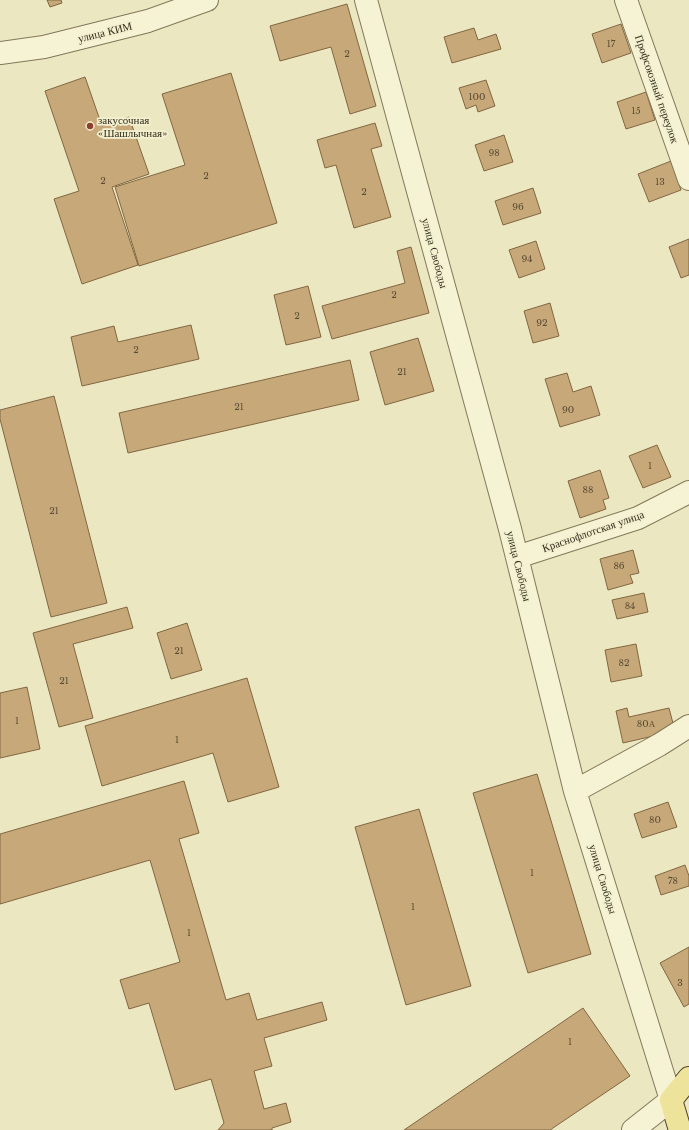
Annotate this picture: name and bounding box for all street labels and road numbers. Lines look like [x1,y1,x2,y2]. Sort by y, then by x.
street label: улица КИМ [76,18,134,45]
street label: Профсоюзный переулок [632,33,682,146]
street label: улица Свободы [419,216,451,290]
street label: Краснофлотская улица [540,507,646,555]
street label: улица Свободы [503,529,535,603]
street label: улица Свободы [586,843,620,916]

